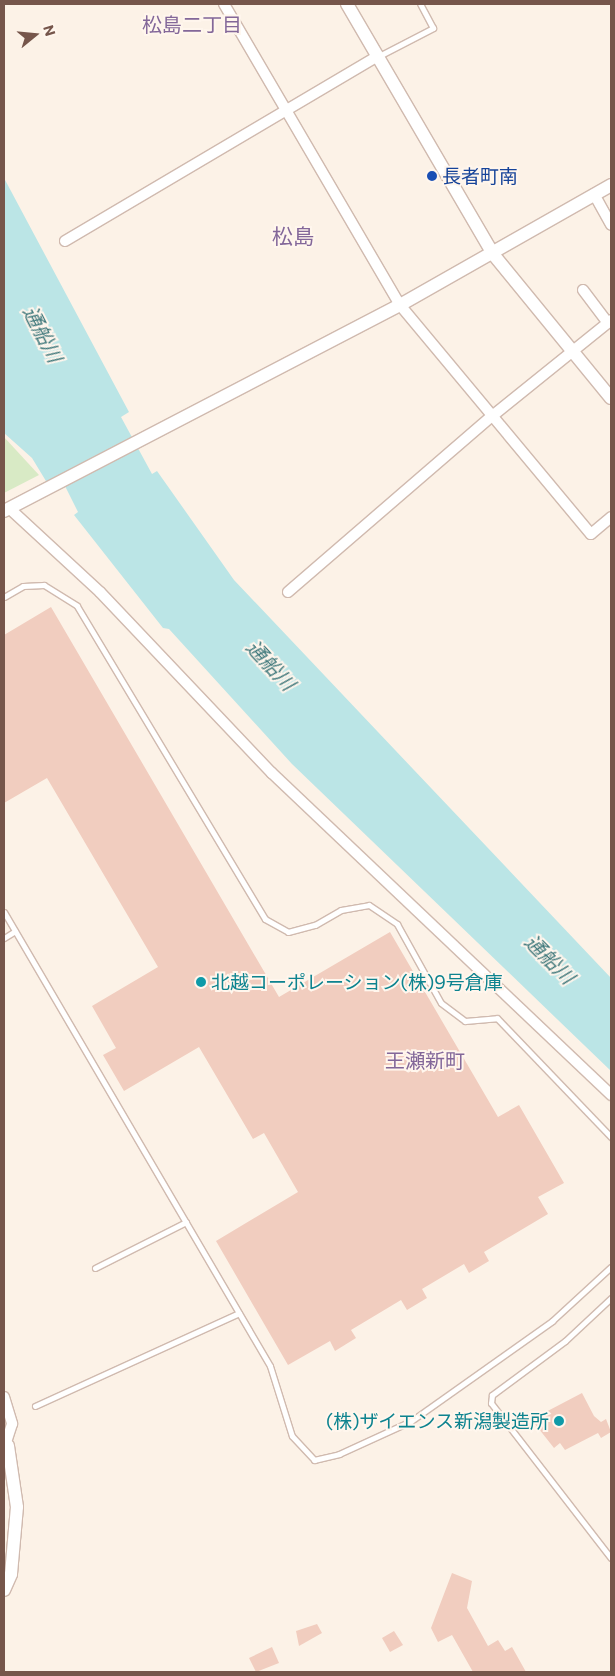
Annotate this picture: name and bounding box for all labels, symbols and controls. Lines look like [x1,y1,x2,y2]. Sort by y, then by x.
north arrow [10,10,60,60]
district label: 松島二丁目 [142,12,242,36]
text: N [40,23,59,38]
place label: 長者町南 [442,165,518,187]
marker: 長者町南 [426,170,438,182]
district label: 松島 [272,223,314,249]
water label: 通船川 [19,302,67,366]
water label: 通船川 [242,635,300,695]
water label: 通船川 [520,929,580,989]
place label: 北越コーポレーション(株)9号倉庫 [211,971,503,993]
marker: 北越コーポレーション(株)9号倉庫 [195,976,207,988]
district label: 王瀬新町 [385,1048,465,1072]
place label: (株)ザイエンス新潟製造所 [325,1410,549,1432]
marker: (株)ザイエンス新潟製造所 [553,1415,565,1427]

